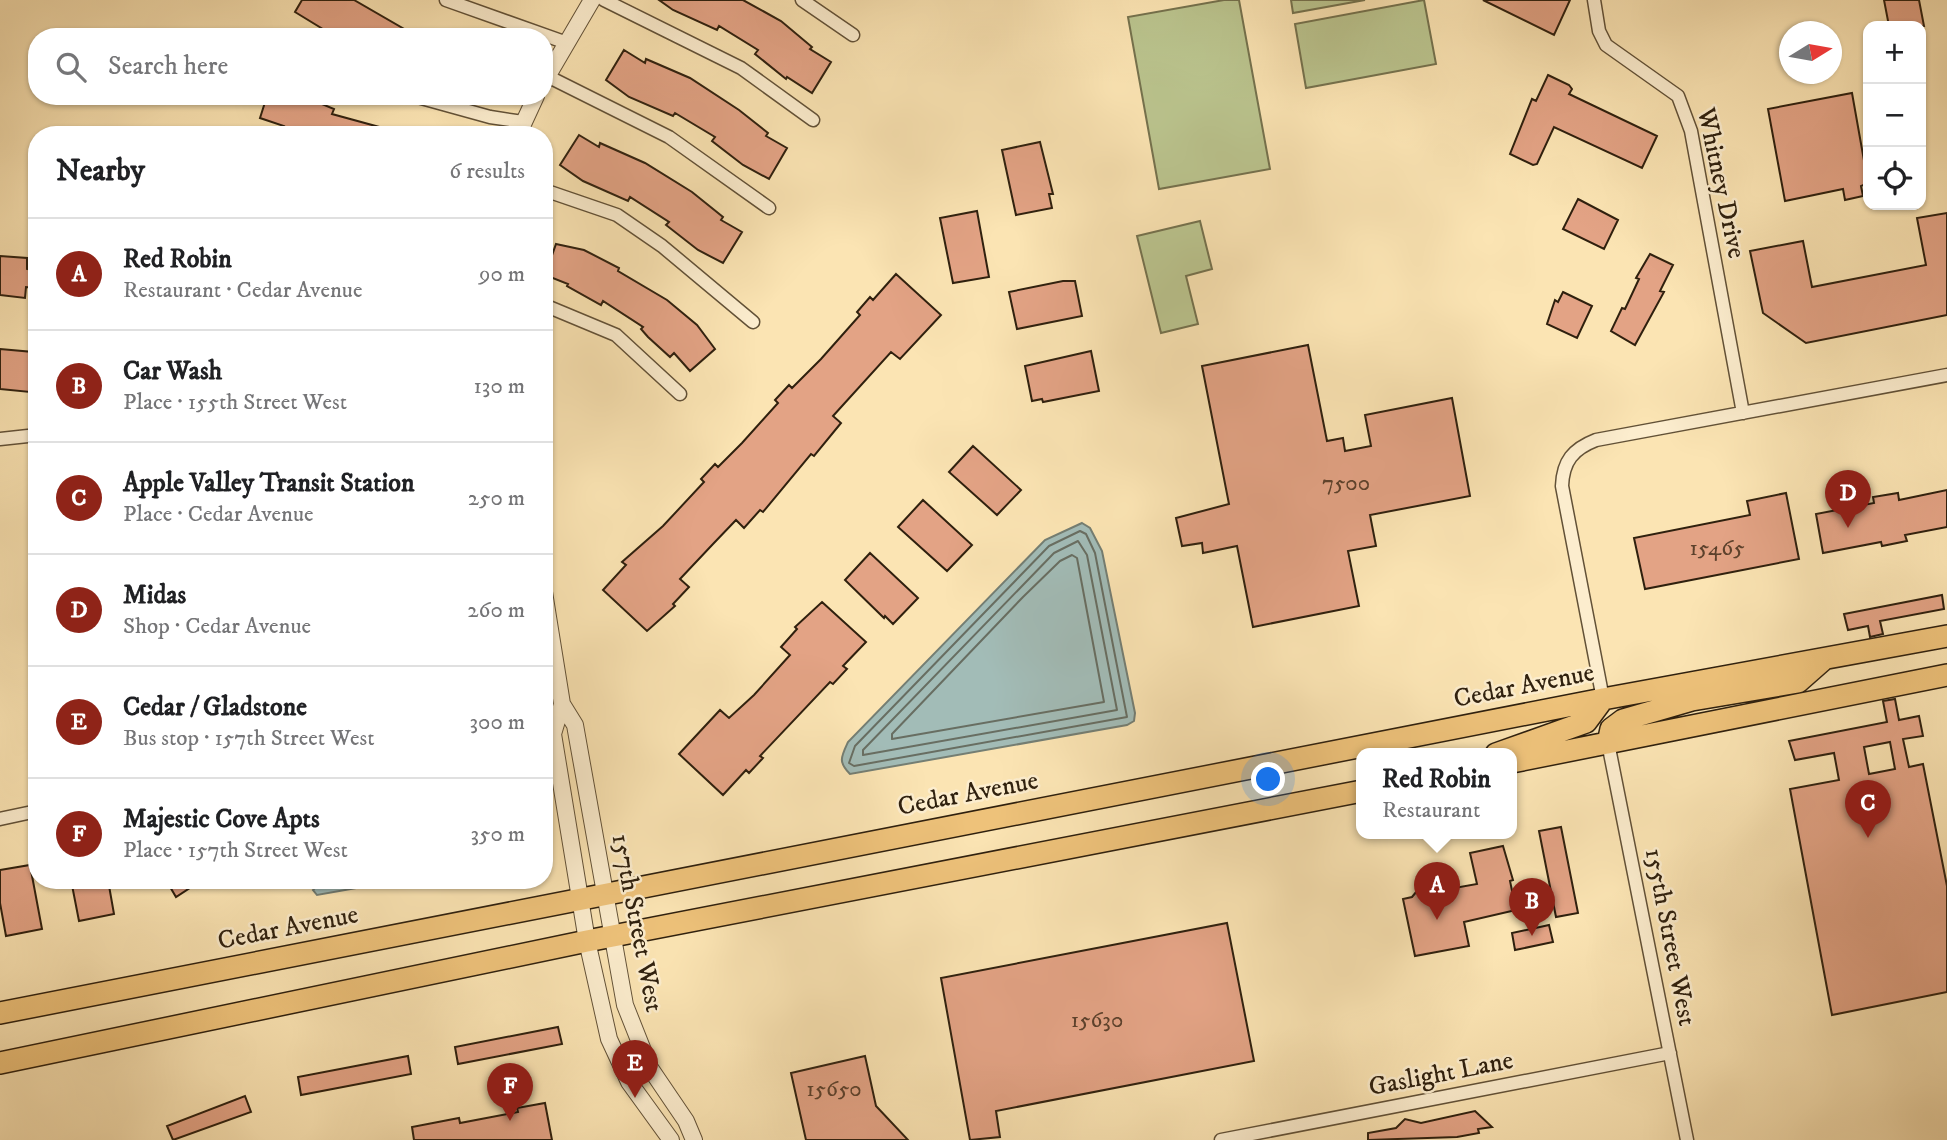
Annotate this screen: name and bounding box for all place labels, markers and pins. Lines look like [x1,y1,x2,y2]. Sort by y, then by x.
pin: D [1825,470,1871,528]
pin: C [1845,780,1891,838]
pin: A [1414,862,1460,920]
pin: B [1509,878,1555,936]
pin: E [612,1040,658,1098]
pin: F [487,1063,533,1121]

